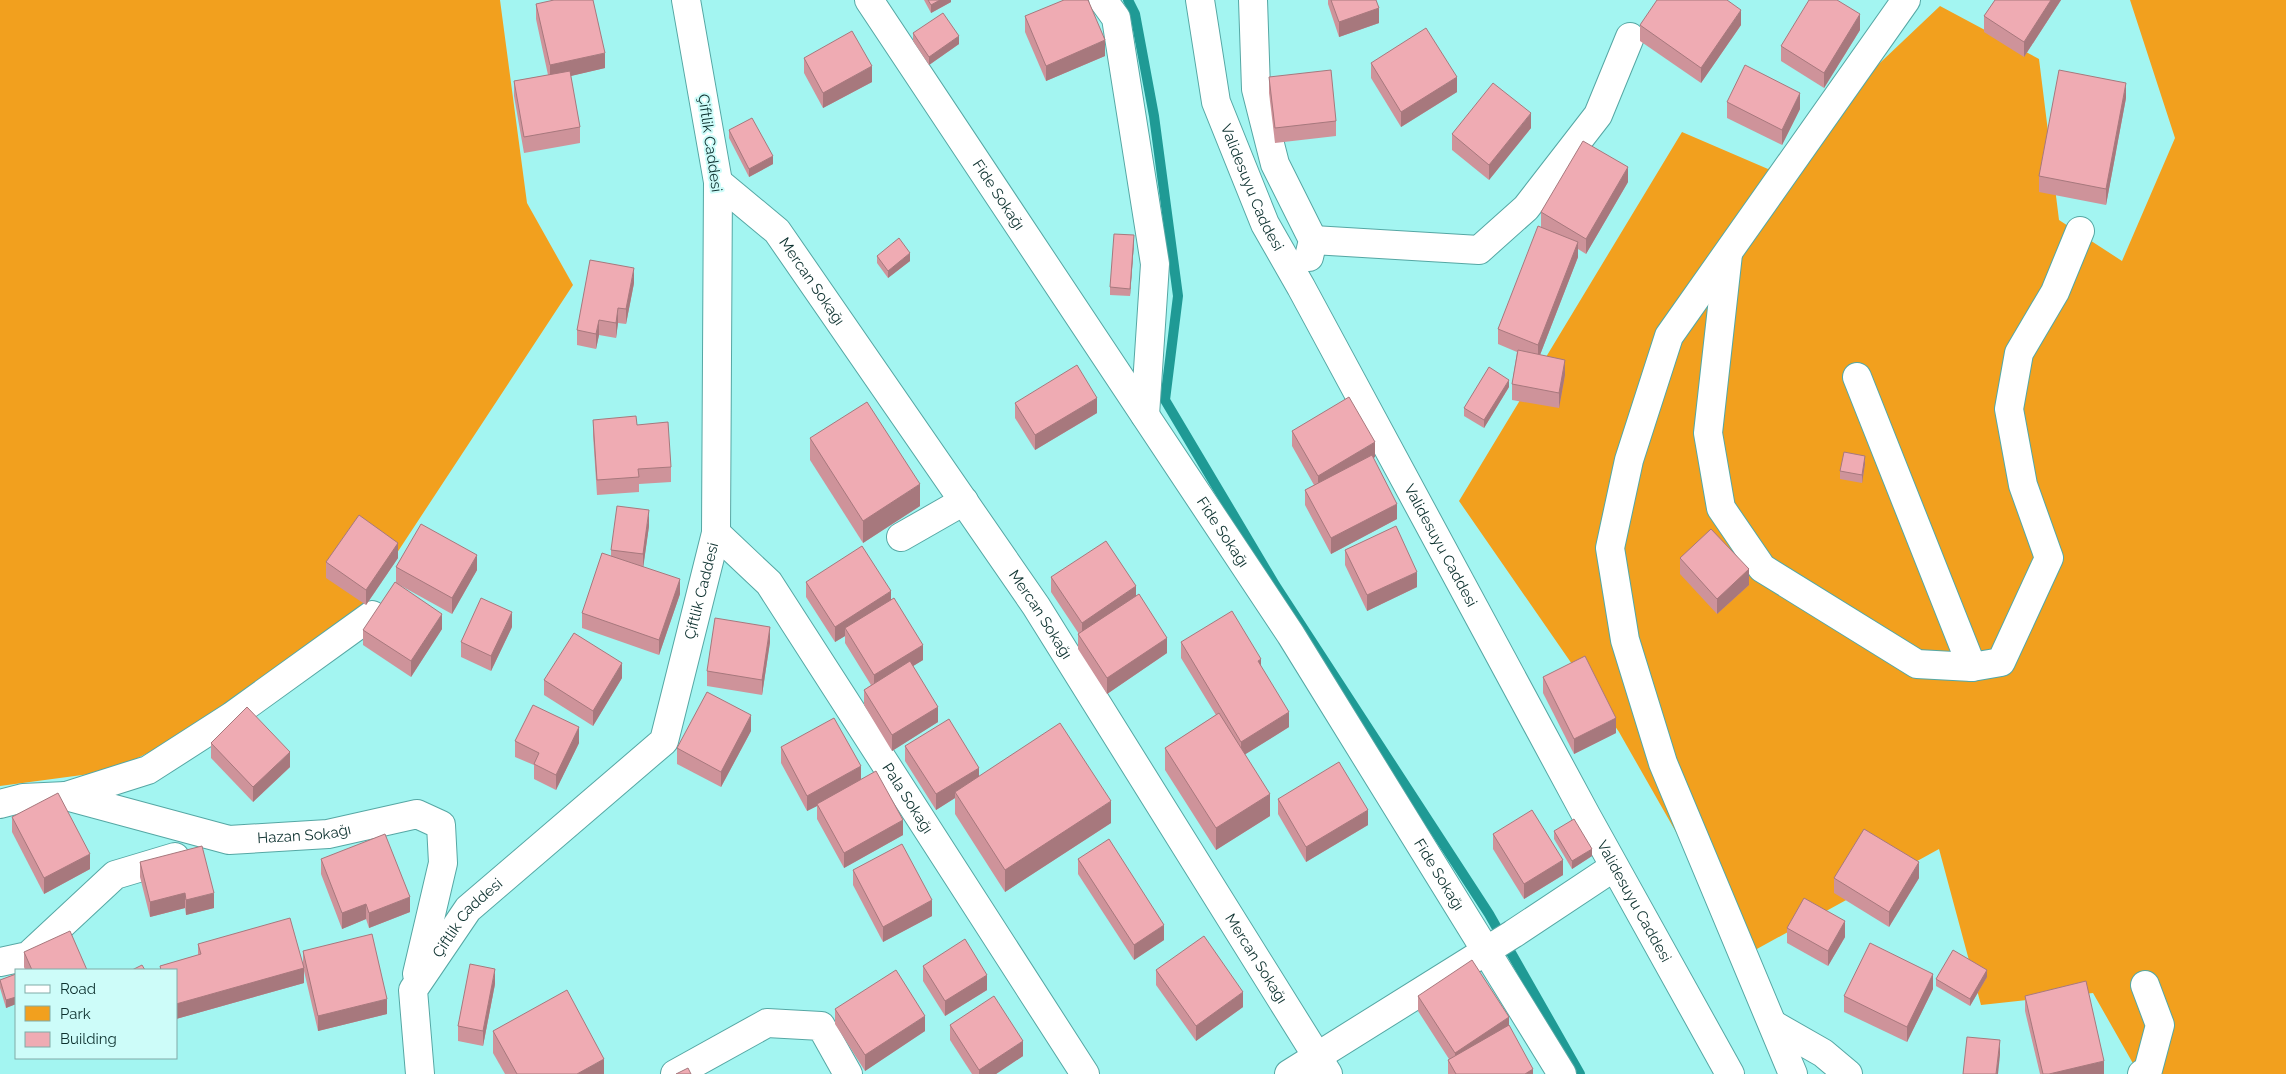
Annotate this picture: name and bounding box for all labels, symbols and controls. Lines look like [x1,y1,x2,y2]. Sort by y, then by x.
street label: Çiftlik Caddesi [694,93,726,193]
street label: Validesuyu Caddesi [1217,121,1288,254]
street label: Fide Sokağı [969,156,1028,234]
street label: Mercan Sokağı [775,234,848,329]
street label: Validesuyu Caddesi [1400,481,1481,610]
street label: Fide Sokağı [1193,494,1253,571]
street label: Çiftlik Caddesi [681,541,722,641]
street label: Mercan Sokağı [1005,567,1076,662]
street label: Pala Sokağı [878,760,937,837]
street label: Hazan Sokağı [257,820,353,847]
street label: Fide Sokağı [1410,835,1468,914]
street label: Validesuyu Caddesi [1593,837,1675,965]
street label: Çiftlik Caddesi [429,875,506,961]
street label: Mercan Sokağı [1221,910,1291,1007]
legend [15,969,178,1059]
text: Road [60,980,96,998]
text: Park [60,1005,91,1023]
text: Building [60,1030,117,1048]

